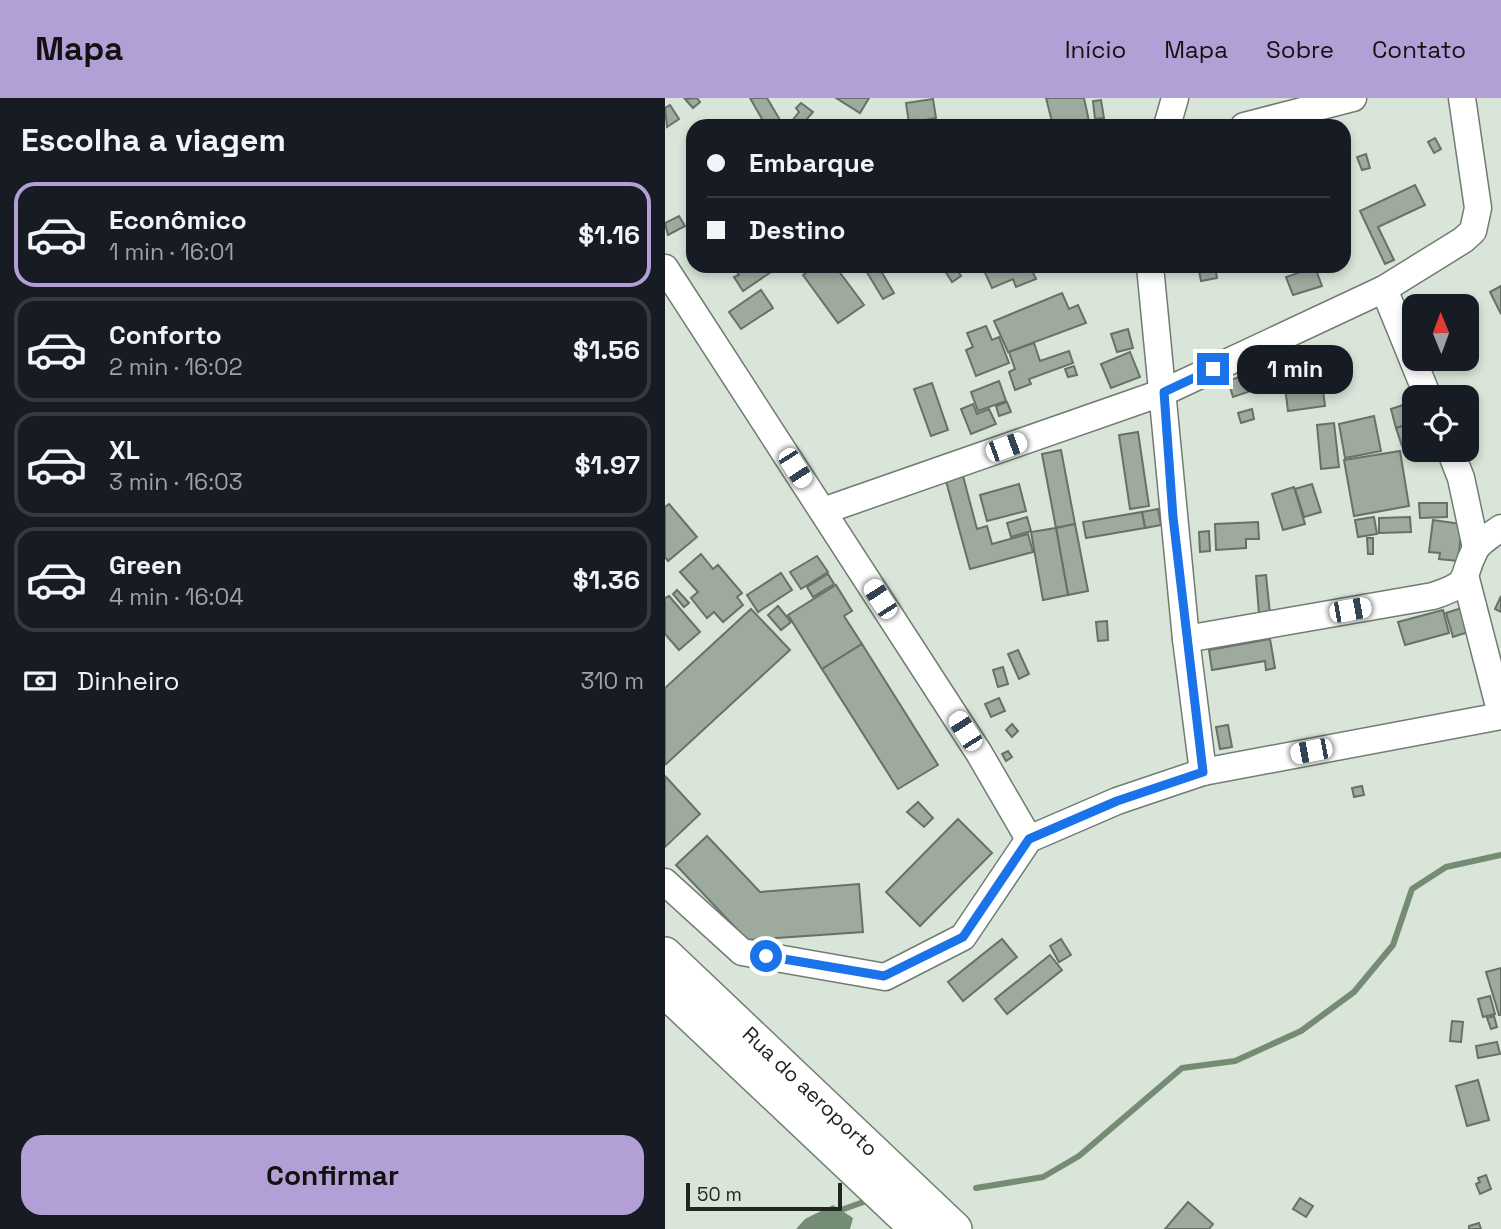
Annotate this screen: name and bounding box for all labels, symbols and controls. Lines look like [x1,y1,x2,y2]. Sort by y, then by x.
text: Mapa [35,28,123,70]
text: Início [1065,34,1126,65]
text: Mapa [1164,34,1228,65]
text: Sobre [1266,34,1334,65]
text: Contato [1372,34,1466,65]
text: Escolha a viagem [21,120,286,160]
text: Embarque [749,146,875,180]
icon: car [25,203,88,266]
text: Econômico [109,203,247,237]
text: Destino [749,213,845,247]
text: $1.16 [578,218,640,252]
text: 1 min · 16:01 [109,237,234,267]
north arrow [1402,294,1479,371]
map controls [1402,294,1479,462]
icon: car [25,318,88,381]
text: Conforto [109,318,222,352]
text: $1.56 [573,333,640,367]
callout: 1 min [1237,344,1353,394]
text: 2 min · 16:02 [109,352,243,382]
route end [1197,353,1229,385]
text: 1 min [1267,354,1323,384]
button: locate [1402,385,1479,462]
car [983,430,1030,464]
icon: car [25,433,88,496]
text: XL [109,433,140,467]
car [775,445,816,491]
text: $1.97 [575,448,640,482]
text: 3 min · 16:03 [109,467,243,497]
icon: car [25,548,88,611]
text: Green [109,548,182,582]
text: $1.36 [573,563,640,597]
car [860,576,901,622]
text: 4 min · 16:04 [109,582,244,612]
car [1328,596,1373,624]
icon: cash [21,662,59,700]
text: Dinheiro [77,664,180,698]
text: 310 m [580,666,644,696]
car [945,708,986,754]
car [1289,737,1334,765]
route start [750,940,782,972]
street label: Rua do aeroporto [737,1021,884,1162]
button: Confirmar [21,1135,644,1215]
scale bar [686,1180,842,1212]
text: 50 m [697,1182,742,1207]

